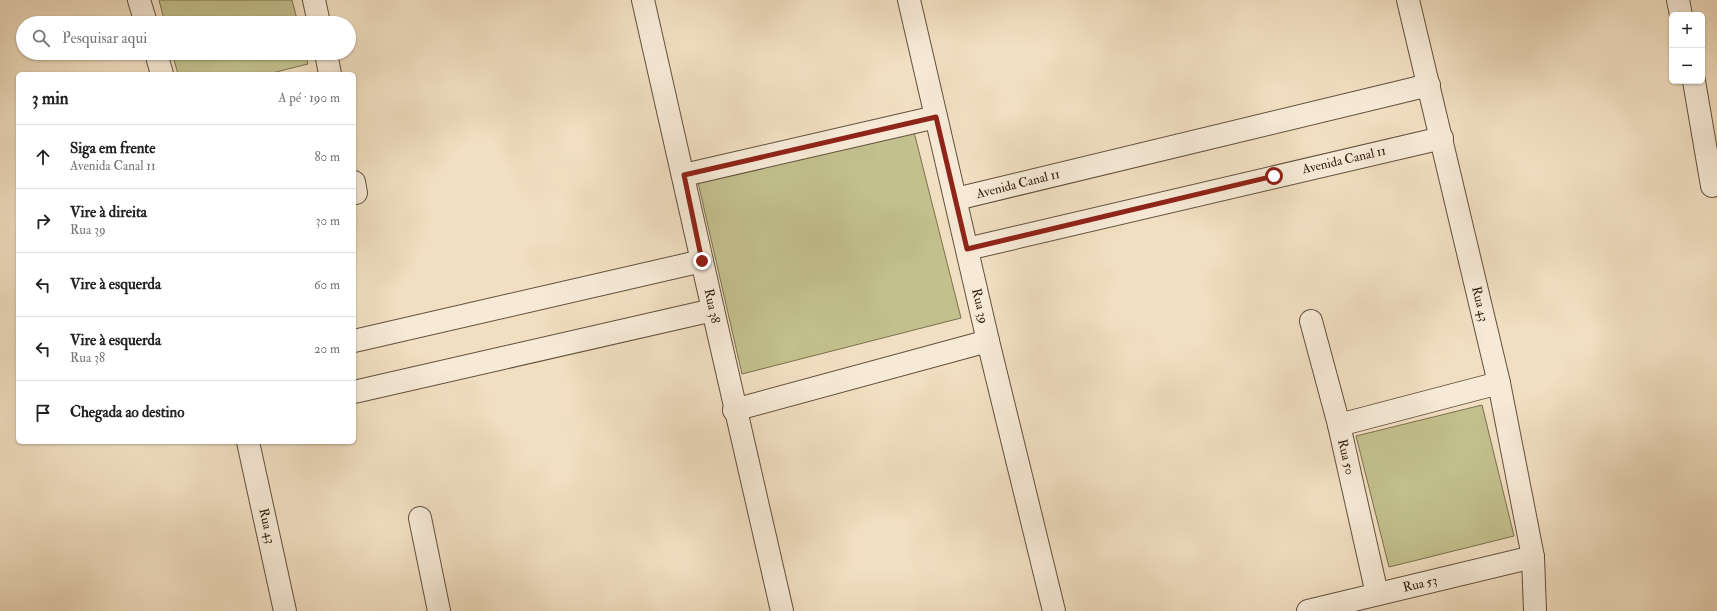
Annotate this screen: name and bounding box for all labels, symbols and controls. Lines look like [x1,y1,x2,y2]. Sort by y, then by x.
map controls [1669,12,1705,84]
button: + [1669,12,1705,48]
search box [16,16,356,60]
icon: search [30,27,52,49]
text: Pesquisar aqui [62,29,147,48]
button: − [1669,48,1705,84]
text: 3 min [32,88,69,109]
text: A pé · 190 m [278,90,340,106]
text: Siga em frente [70,139,156,158]
street label: Avenida Canal 11 [1299,142,1388,178]
icon: ahead [32,146,54,168]
text: 80 m [314,149,340,165]
text: Avenida Canal 11 [70,158,156,174]
street label: Avenida Canal 11 [974,166,1062,202]
route start [1265,167,1283,185]
text: Vire à direita [70,203,147,222]
icon: right [32,210,54,232]
text: 30 m [316,213,340,229]
text: Rua 39 [70,222,106,238]
route end [693,252,711,270]
icon: left [32,274,54,296]
text: Vire à esquerda [70,275,161,294]
text: 60 m [314,277,340,293]
street label: Rua 43 [1468,285,1492,323]
street label: Rua 38 [701,287,723,325]
street label: Rua 39 [968,287,992,325]
text: Vire à esquerda [70,331,161,350]
icon: left [32,338,54,360]
text: 20 m [314,341,340,357]
text: Rua 38 [70,350,105,366]
icon: arrive [32,402,54,424]
text: Chegada ao destino [70,403,185,422]
street label: Rua 50 [1334,438,1358,476]
street label: Rua 43 [255,507,279,545]
street label: Rua 53 [1401,572,1439,596]

